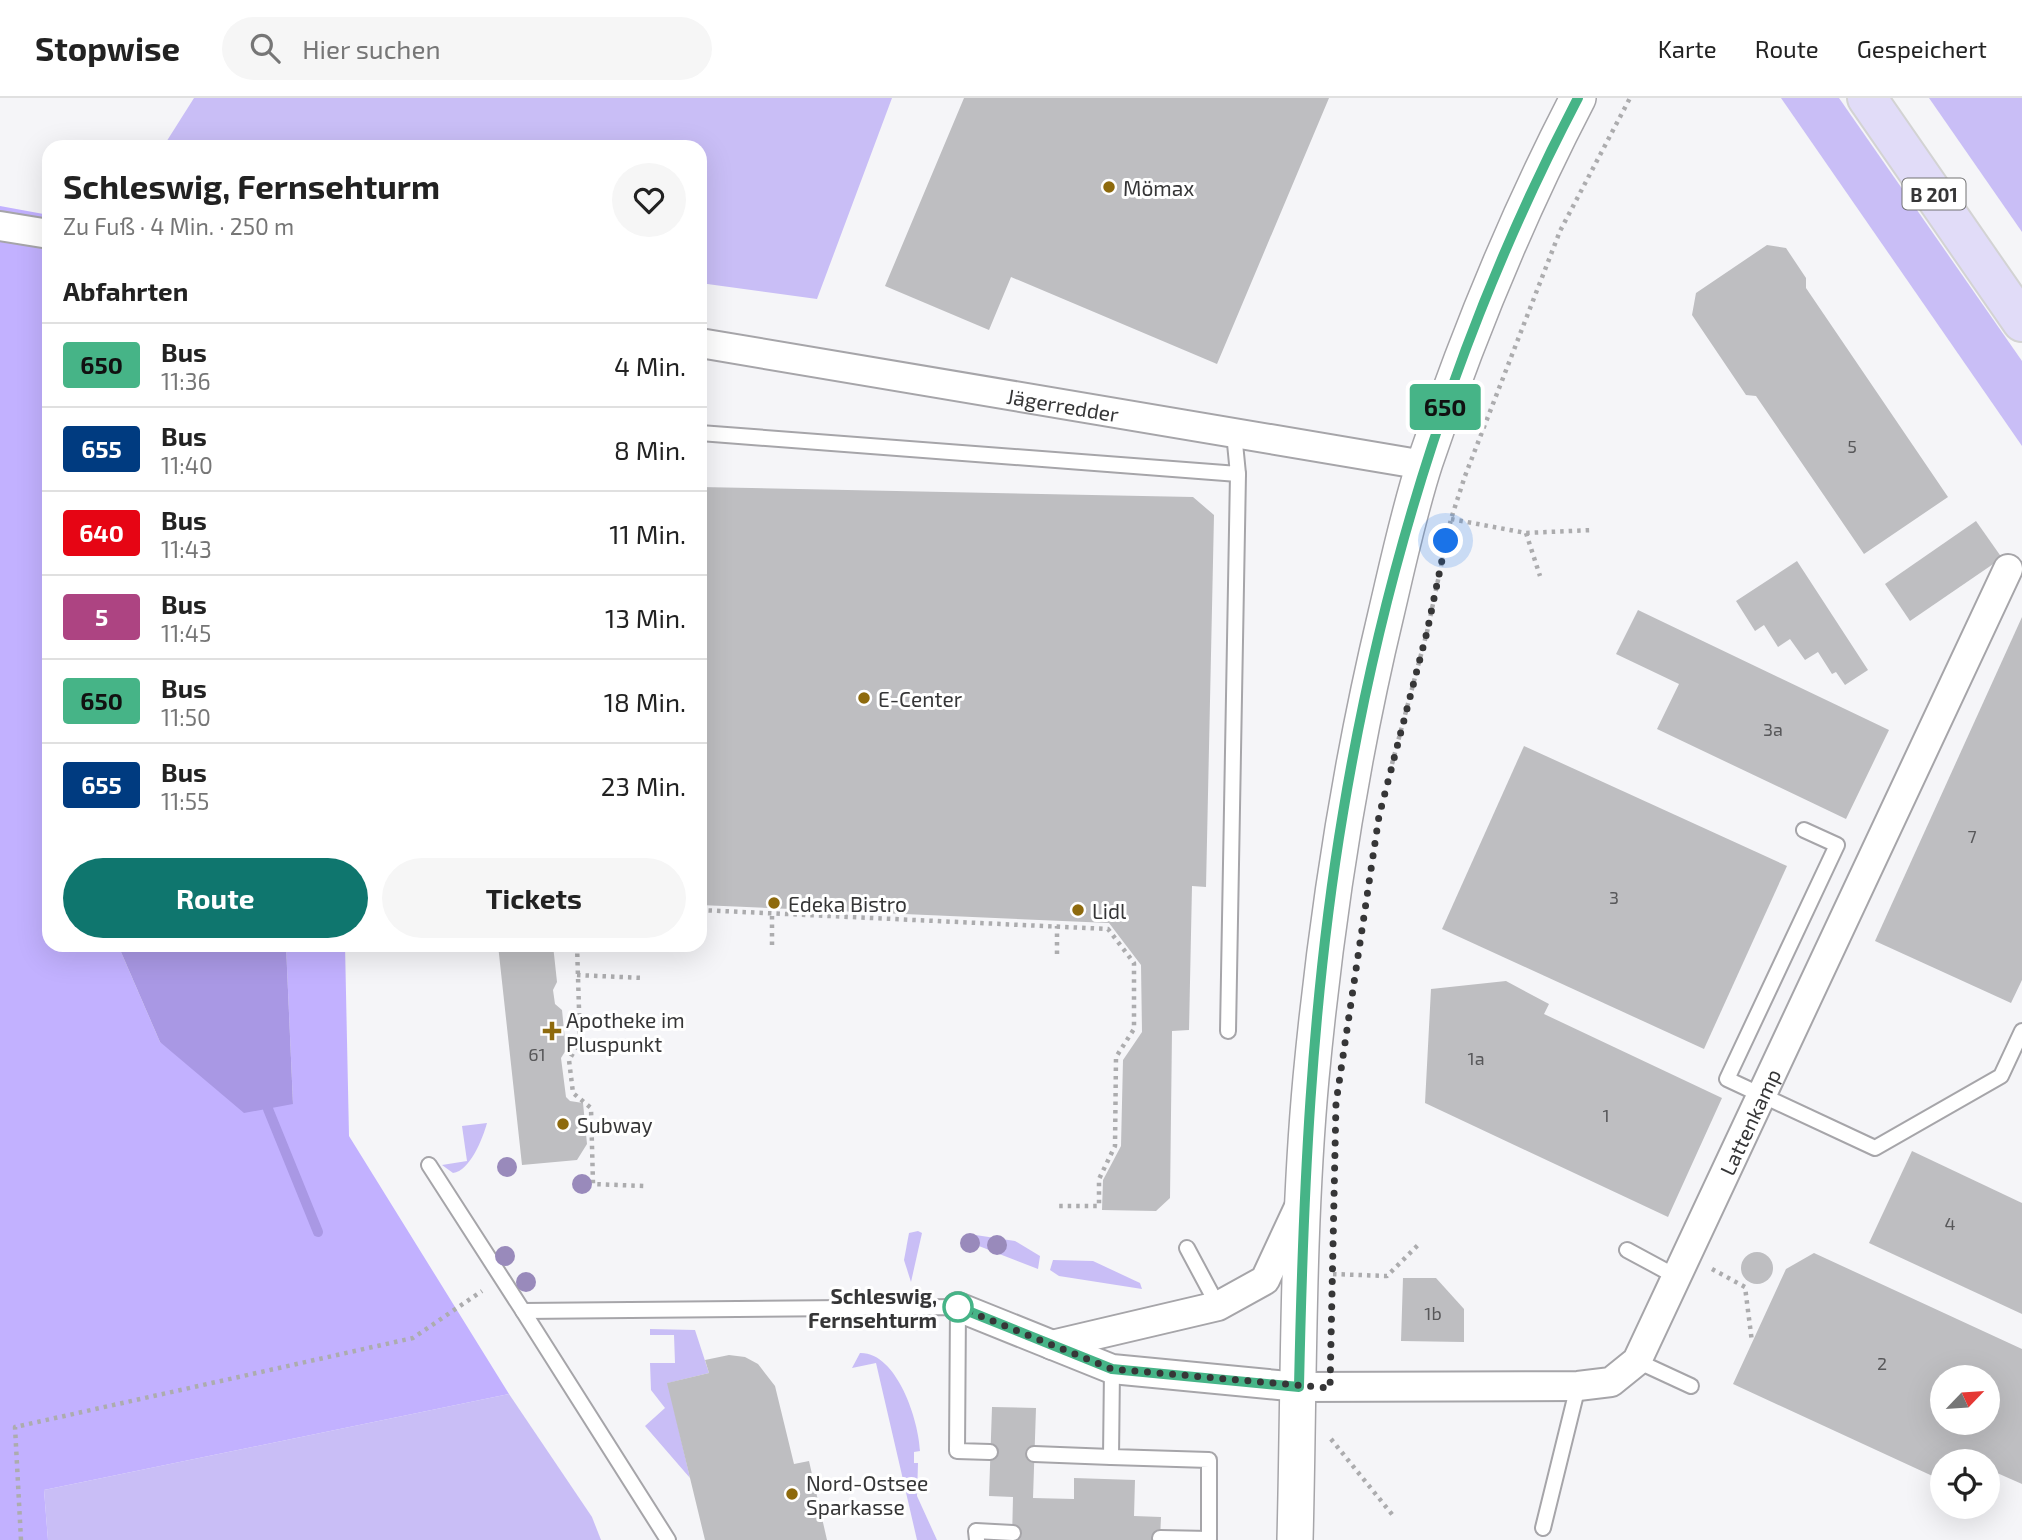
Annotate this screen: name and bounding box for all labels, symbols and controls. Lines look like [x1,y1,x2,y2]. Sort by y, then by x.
search box [222,17,712,80]
text: Stopwise [35,28,180,68]
icon: search [246,29,284,67]
text: Hier suchen [302,33,441,64]
text: Karte [1658,34,1717,63]
text: Route [1755,34,1819,63]
text: Gespeichert [1857,34,1987,63]
button: heart [612,163,686,237]
text: Schleswig, Fernsehturm [63,166,440,206]
place label: Mömax [1123,175,1194,200]
road number: B 201 [1902,178,1966,209]
marker: Mömax [1101,179,1117,195]
text: Zu Fuß · 4 Min. · 250 m [63,212,294,240]
text: Abfahrten [63,275,188,306]
text: Bus [161,336,207,367]
text: 650 [80,350,123,379]
text: 4 Min. [614,350,686,381]
text: 11:36 [161,367,211,395]
street label: Jägerredder [1005,382,1121,426]
line badge: 650 [1405,384,1485,430]
text: 650 [1424,392,1466,421]
text: Bus [161,420,207,451]
text: 655 [81,434,122,463]
text: 8 Min. [614,434,686,465]
house number: 5 [1847,435,1857,457]
text: 11:40 [161,451,213,479]
text: Bus [161,504,207,535]
text: 640 [79,518,124,547]
text: 11 Min. [609,518,686,549]
your location [1428,523,1463,558]
text: 11:43 [161,535,212,563]
text: Bus [161,588,207,619]
text: 5 [95,602,108,631]
text: 13 Min. [605,602,686,633]
text: 11:45 [161,619,211,647]
text: Bus [161,672,207,703]
text: 650 [80,686,123,715]
text: 18 Min. [604,686,686,717]
place label: E-Center [878,686,963,711]
marker: E-Center [856,690,872,706]
text: 11:50 [161,703,211,731]
house number: 3a [1763,718,1783,740]
text: Bus [161,756,207,787]
text: 655 [81,770,122,799]
text: 23 Min. [601,770,686,801]
text: 11:55 [161,787,209,815]
house number: 7 [1967,825,1977,847]
button: Route [63,858,368,938]
button: Tickets [382,858,686,938]
house number: 3 [1609,886,1619,908]
place label: Edeka Bistro [788,891,907,916]
marker: Edeka Bistro [766,895,782,911]
place label: Lidl [1092,898,1127,923]
marker: Lidl [1070,902,1086,918]
place label: Apotheke im Pluspunkt [566,1007,685,1056]
marker: Apotheke im Pluspunkt [544,1023,560,1039]
house number: 61 [528,1043,546,1065]
house number: 1a [1467,1047,1485,1069]
street label: Lattenkamp [1714,1064,1785,1179]
house number: 1 [1602,1104,1610,1126]
place label: Subway [577,1112,653,1137]
marker: Subway [555,1116,571,1132]
house number: 4 [1944,1212,1956,1234]
place label: Schleswig, Fernsehturm [808,1283,937,1332]
marker: Schleswig, Fernsehturm [943,1292,973,1322]
house number: 1b [1424,1302,1442,1324]
house number: 2 [1877,1352,1887,1374]
north arrow [1930,1365,2000,1435]
map controls [1930,1365,2000,1519]
button: locate [1930,1449,2000,1519]
place label: Nord-Ostsee Sparkasse [806,1470,928,1519]
marker: Nord-Ostsee Sparkasse [784,1486,800,1502]

